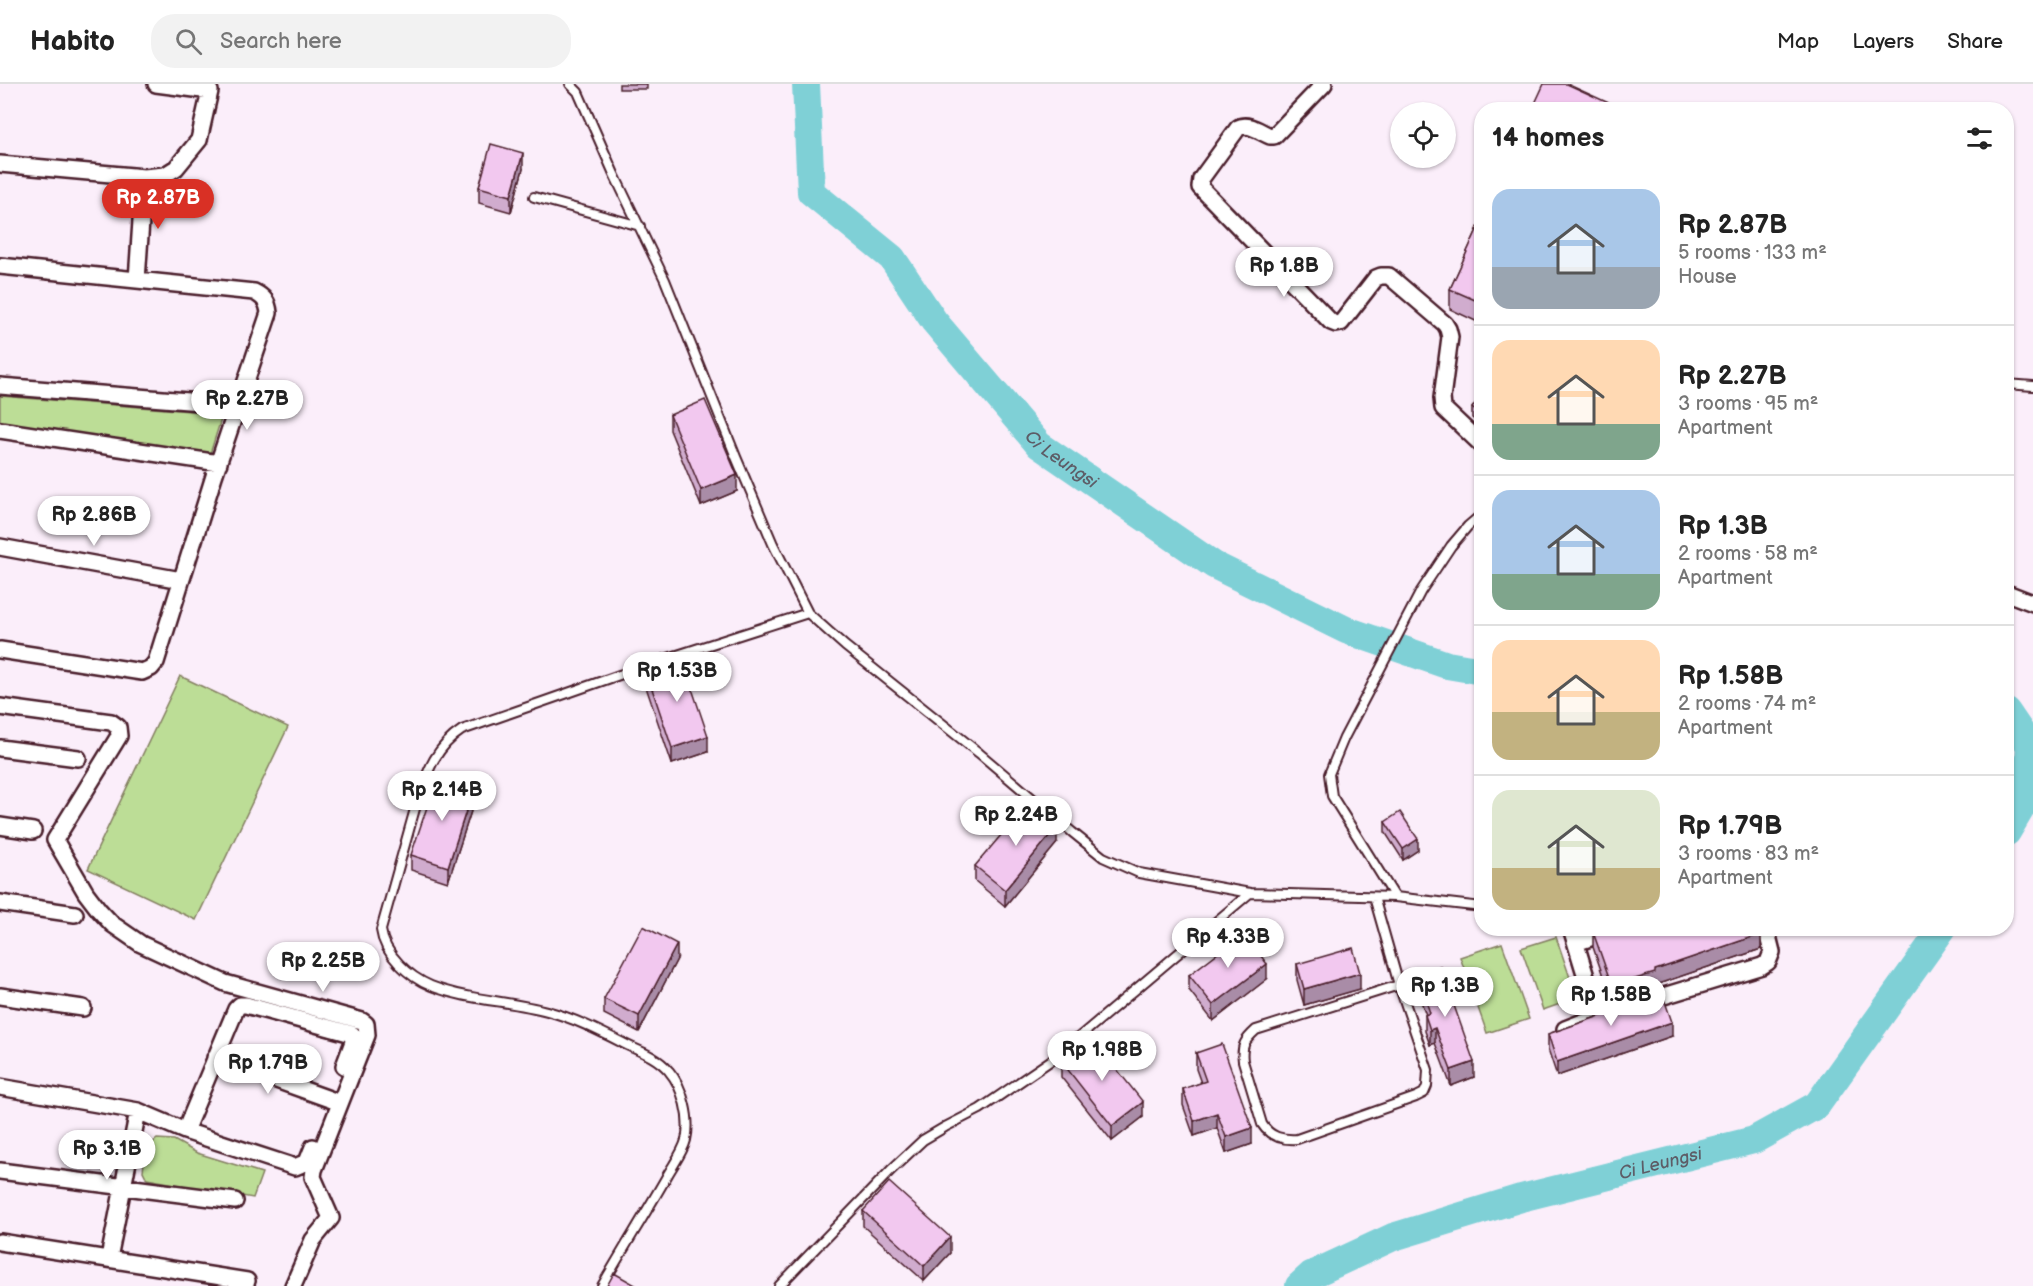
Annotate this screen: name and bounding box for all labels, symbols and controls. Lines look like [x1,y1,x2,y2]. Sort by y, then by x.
search box [151,14,571,68]
text: Habito [30,25,115,58]
icon: search [172,25,205,58]
text: Search here [220,28,342,55]
text: Map [1777,29,1819,54]
text: Layers [1852,29,1914,54]
text: Share [1947,29,2003,54]
map controls [1390,102,1456,168]
button: locate [1390,102,1456,168]
icon: filters [1963,122,1996,155]
text: 14 homes [1492,123,1604,154]
pin: Rp 2.87B [96,179,220,230]
text: Rp 2.87B [116,186,200,210]
text: Rp 2.87B [1678,210,1787,241]
icon: home [1540,213,1612,285]
text: 5 rooms · 133 m² [1678,241,1827,265]
pin: Rp 1.8B [1229,247,1339,298]
text: Rp 1.8B [1249,254,1319,278]
text: House [1678,265,1737,289]
text: Rp 2.27B [1678,361,1787,392]
icon: home [1540,364,1612,436]
pin: Rp 2.27B [185,380,309,431]
text: Rp 2.27B [205,387,289,411]
text: 3 rooms · 95 m² [1678,392,1818,416]
text: Apartment [1678,416,1773,440]
water label: Ci Leungsi [1021,426,1102,493]
pin: Rp 2.86B [32,496,156,547]
text: Rp 2.86B [51,503,137,527]
text: Rp 1.3B [1678,511,1768,542]
icon: home [1540,514,1612,586]
text: 2 rooms · 58 m² [1678,542,1818,566]
text: Apartment [1678,566,1773,590]
pin: Rp 1.53B [615,652,739,703]
text: Rp 1.53B [637,659,717,683]
text: Rp 1.58B [1678,661,1783,692]
icon: home [1540,664,1612,736]
text: 2 rooms · 74 m² [1678,692,1816,716]
text: Apartment [1678,716,1773,740]
pin: Rp 2.14B [380,771,504,822]
text: Rp 2.14B [401,778,483,802]
pin: Rp 2.24B [954,796,1078,847]
text: Rp 2.24B [974,803,1058,827]
text: Rp 1.79B [1678,811,1782,842]
icon: home [1540,814,1612,886]
text: 3 rooms · 83 m² [1678,842,1819,866]
text: Apartment [1678,866,1773,890]
pin: Rp 4.33B [1166,918,1290,969]
text: Rp 4.33B [1186,925,1270,949]
pin: Rp 2.25B [261,942,385,993]
text: Rp 2.25B [281,949,365,973]
pin: Rp 1.3B [1390,967,1500,1018]
text: Rp 1.3B [1410,974,1480,998]
pin: Rp 1.58B [1549,976,1673,1027]
text: Rp 1.58B [1570,983,1652,1007]
pin: Rp 1.98B [1040,1031,1164,1082]
text: Rp 1.98B [1061,1038,1143,1062]
pin: Rp 1.79B [206,1044,330,1095]
text: Rp 1.79B [228,1051,308,1075]
pin: Rp 3.1B [52,1130,162,1181]
text: Rp 3.1B [72,1137,142,1161]
water label: Ci Leungsi [1617,1143,1705,1184]

